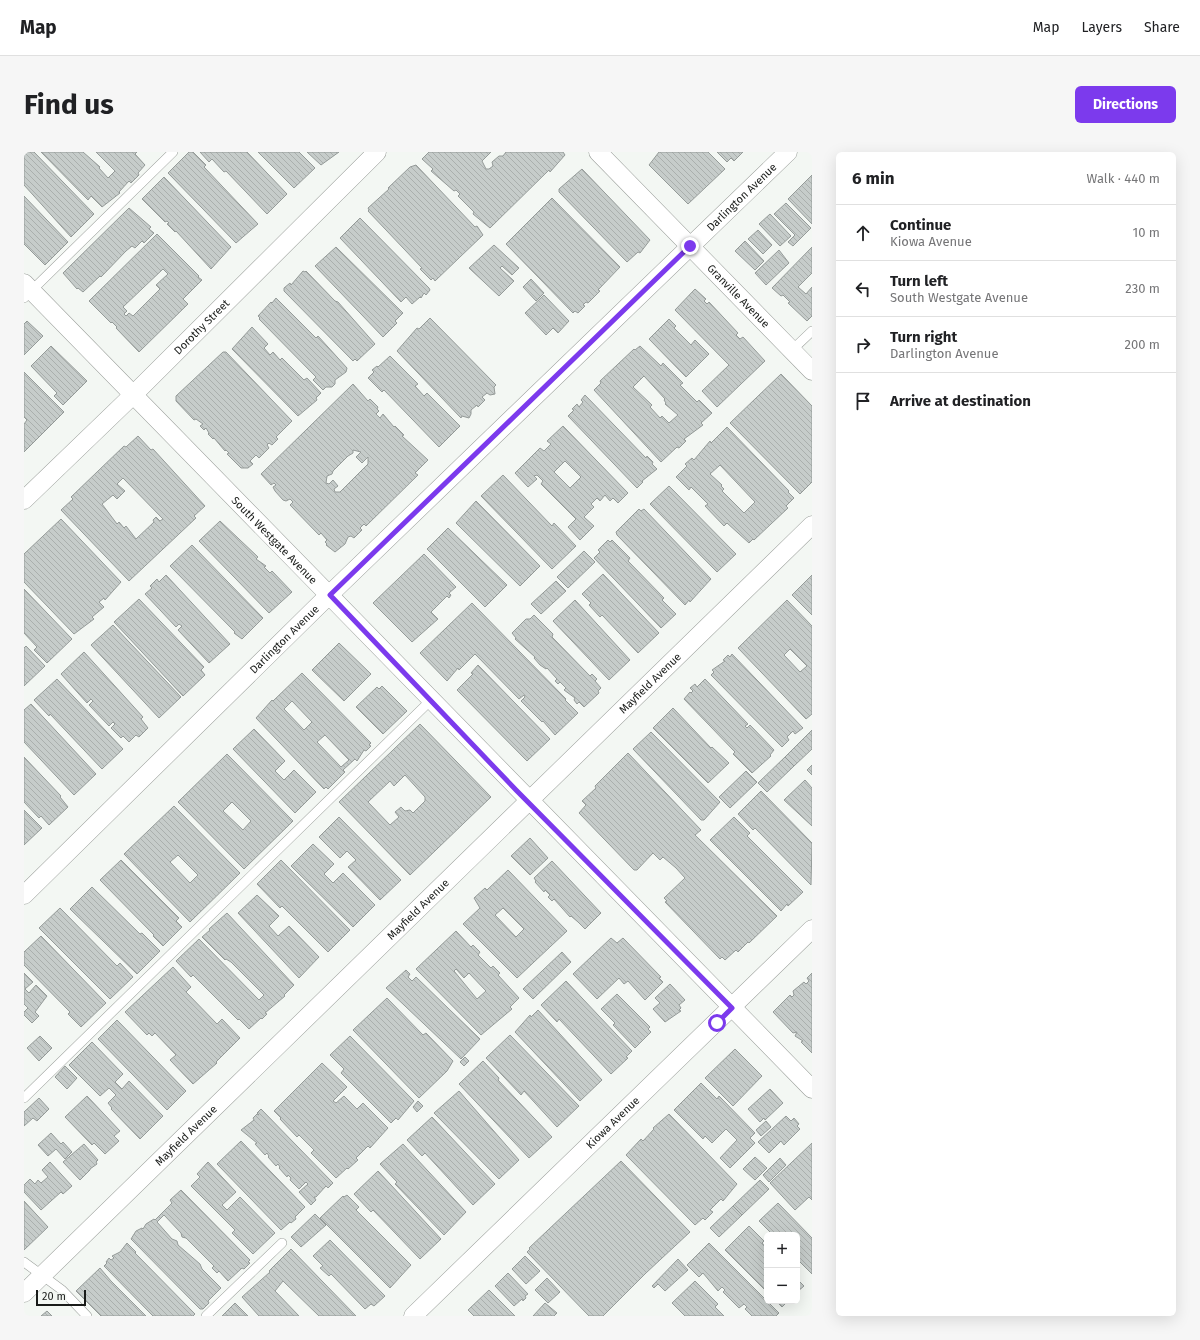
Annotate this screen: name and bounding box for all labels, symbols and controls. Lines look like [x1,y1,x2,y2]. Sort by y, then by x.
text: Map [20,16,57,39]
text: Map [1033,19,1059,36]
text: Layers [1081,19,1122,36]
text: Share [1144,19,1180,36]
button: Directions [1075,86,1176,123]
text: Find us [24,88,114,121]
street label: Darlington Avenue [704,161,779,234]
text: 6 min [852,168,895,189]
text: Walk · 440 m [1087,171,1160,186]
text: Continue [890,216,951,234]
icon: ahead [852,222,874,244]
text: 10 m [1133,225,1160,240]
text: Kiowa Avenue [890,234,972,249]
route end [681,237,699,255]
street label: Granville Avenue [704,262,772,331]
text: Turn left [890,272,948,290]
icon: left [852,278,874,300]
text: 230 m [1125,281,1160,296]
text: South Westgate Avenue [890,290,1028,305]
street label: Dorothy Street [172,297,232,357]
text: Turn right [890,328,957,346]
icon: right [852,334,874,356]
text: 200 m [1124,337,1160,352]
text: Darlington Avenue [890,346,999,361]
icon: arrive [852,390,874,412]
text: Arrive at destination [890,392,1031,410]
street label: South Westgate Avenue [229,494,320,587]
street label: Darlington Avenue [247,603,322,676]
street label: Mayfield Avenue [617,650,684,716]
street label: Mayfield Avenue [385,876,452,943]
route start [708,1014,726,1032]
street label: Kiowa Avenue [584,1094,642,1152]
street label: Mayfield Avenue [153,1103,220,1169]
map controls [764,1232,800,1304]
button: + [764,1232,800,1268]
button: − [764,1268,800,1304]
scale bar [36,1288,86,1307]
text: 20 m [42,1290,66,1303]

